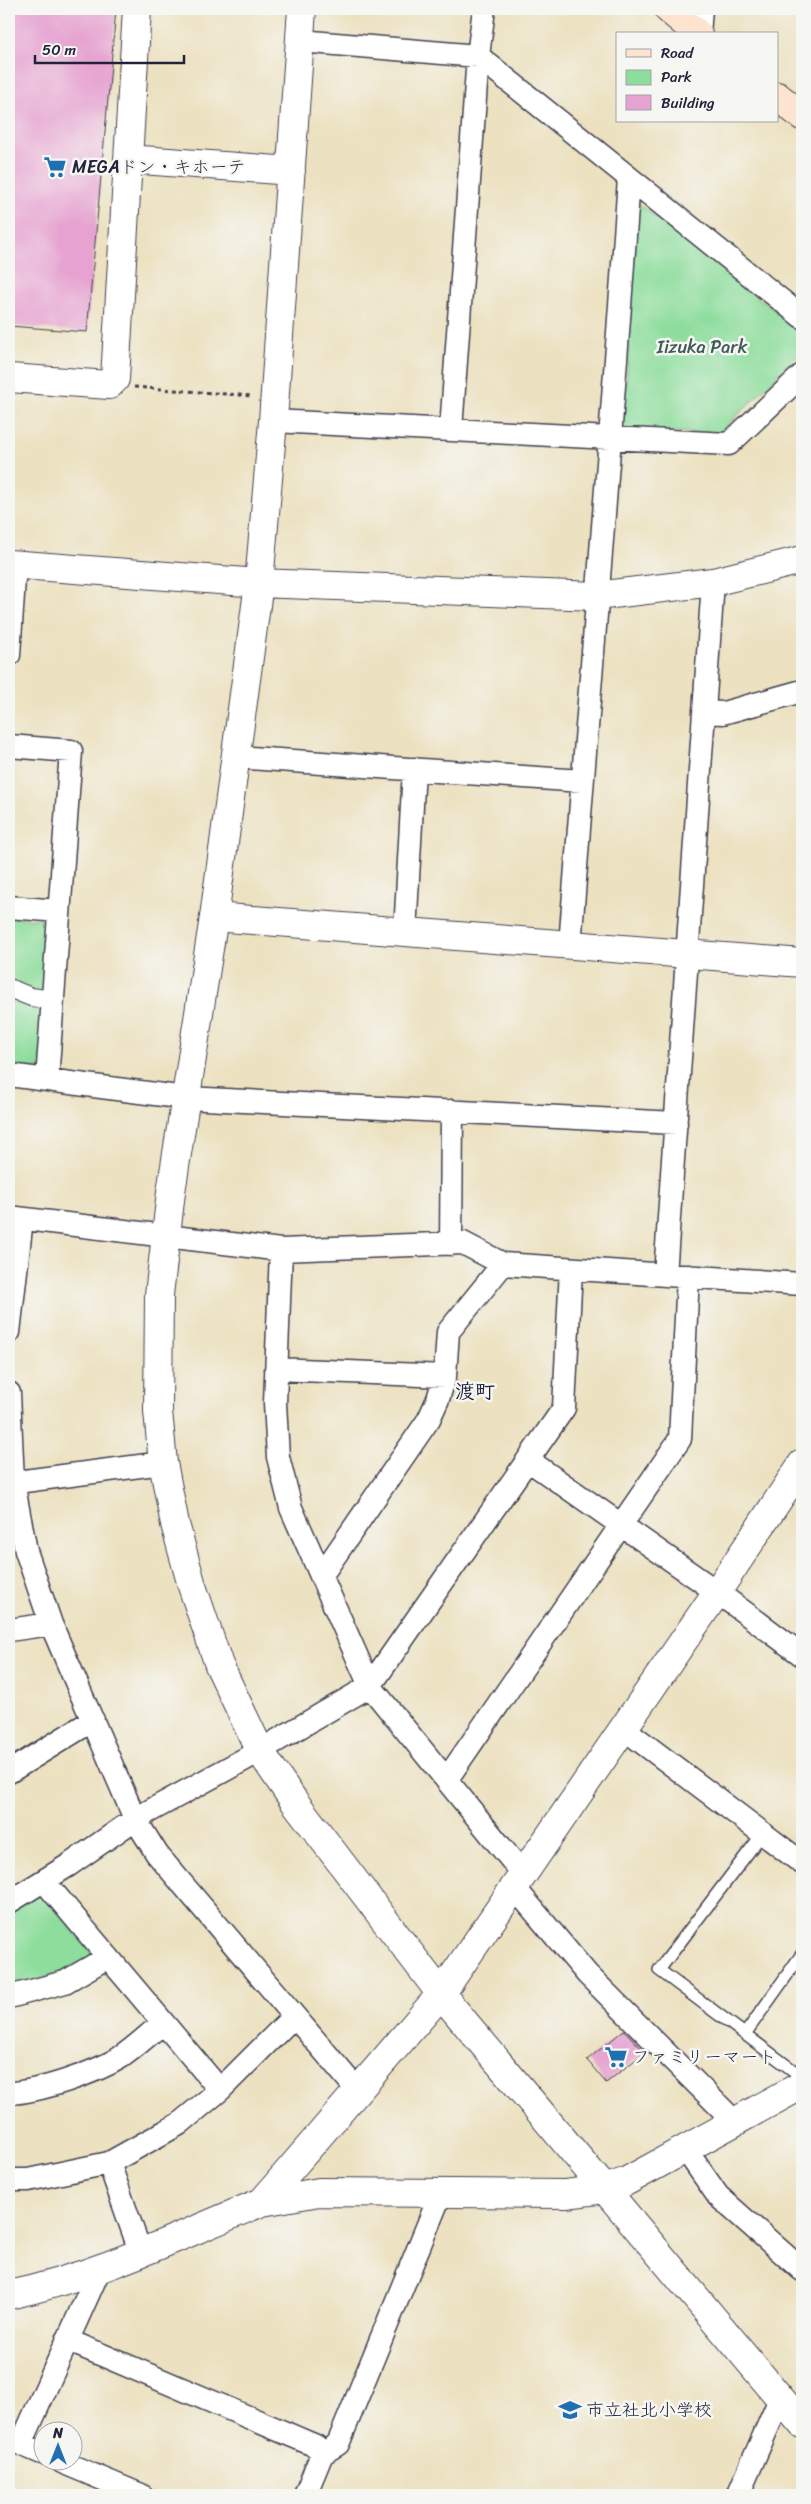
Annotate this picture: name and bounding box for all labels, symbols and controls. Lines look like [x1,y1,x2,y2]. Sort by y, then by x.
scale bar [35,32,184,64]
legend [616,32,778,122]
text: 50 m [42,37,77,63]
text: Road [661,40,694,66]
text: Park [661,64,692,90]
text: Building [661,90,715,116]
place label: MEGAドン・キホーテ [72,151,246,183]
supermarket icon: MEGAドン・キホーテ [42,154,68,180]
park label: Iizuka Park [656,331,748,363]
district label: 渡町 [455,1374,495,1409]
place label: ファミリーマート [632,2041,776,2073]
supermarket icon: ファミリーマート [603,2044,629,2070]
place label: 市立社北小学校 [586,2394,712,2426]
school or university icon: 市立社北小学校 [557,2397,583,2423]
text: N [52,2421,63,2446]
north arrow [32,2422,82,2472]

